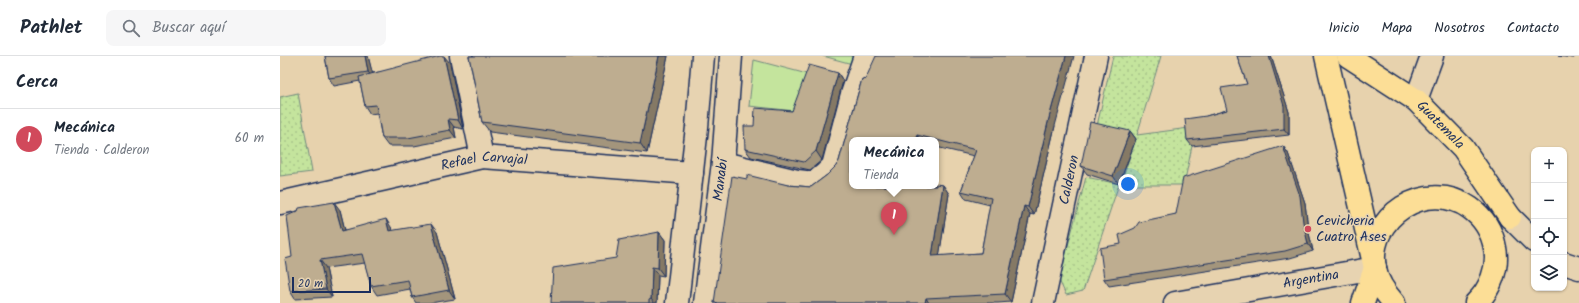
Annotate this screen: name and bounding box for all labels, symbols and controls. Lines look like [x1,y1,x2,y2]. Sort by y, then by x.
search box [106,10,386,46]
text: Pathlet [20,13,82,43]
text: Buscar aquí [152,16,225,40]
icon: search [120,17,142,39]
text: Inicio [1328,17,1359,39]
text: Mapa [1381,17,1412,39]
text: Nosotros [1434,17,1485,39]
text: Contacto [1507,17,1559,39]
text: Cerca [16,69,58,96]
street label: Guatemala [1411,95,1470,155]
text: Mecánica [54,116,115,140]
text: 1 [27,128,31,149]
text: 60 m [235,128,264,149]
popup [849,137,939,189]
text: Tienda · Calderon [54,140,149,161]
text: Mecánica [864,141,924,165]
street label: Refael Carvajal [439,146,529,177]
map controls [1531,147,1567,291]
button: + [1531,147,1567,183]
street label: Calderon [1053,153,1085,207]
street label: Manabí [707,156,734,202]
text: Tienda [864,165,899,186]
your location [1118,174,1138,194]
button: − [1531,183,1567,219]
pin: 1 [881,202,907,235]
place label: Cevicheria Cuatro Ases [1316,210,1386,248]
button: locate [1531,219,1567,255]
marker: Cevicheria Cuatro Ases [1303,224,1313,234]
button: layers [1531,255,1567,291]
street label: Argentina [1281,264,1341,295]
scale bar [292,275,371,294]
text: 20 m [298,275,323,293]

